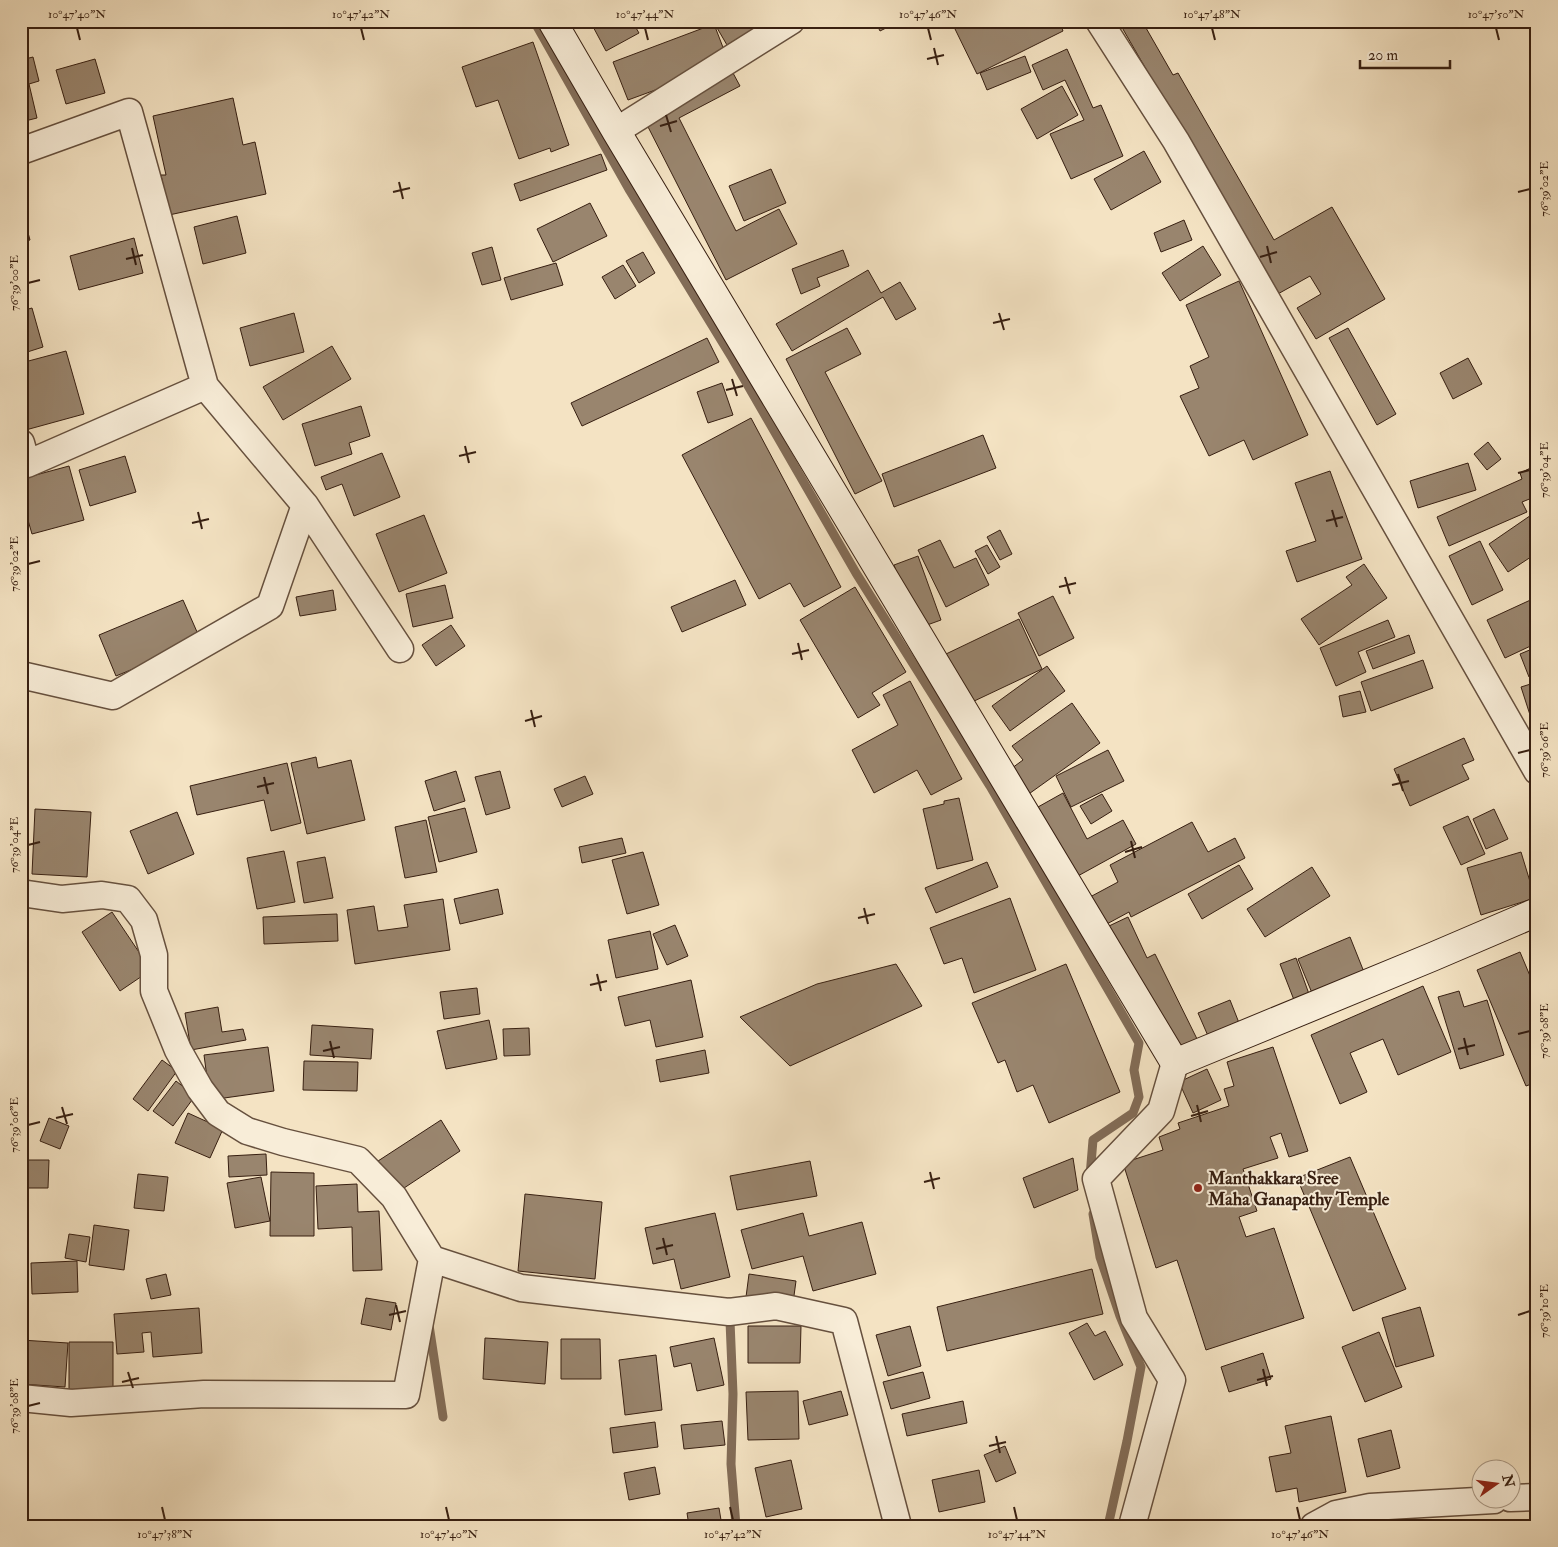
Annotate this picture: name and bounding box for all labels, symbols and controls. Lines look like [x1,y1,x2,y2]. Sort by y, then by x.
text: 10°47'40"N [48,7,106,22]
text: 10°47'42"N [332,7,390,22]
text: 10°47'44"N [616,7,674,22]
text: 10°47'46"N [899,7,957,22]
text: 10°47'48"N [1183,7,1241,22]
text: 10°47'50"N [1468,7,1525,22]
scale bar [1360,38,1450,70]
text: 20 m [1368,46,1398,65]
text: 76°39'02"E [1537,161,1552,217]
text: 76°39'00"E [7,255,22,311]
text: 76°39'04"E [1537,442,1552,498]
text: 76°39'02"E [7,536,22,592]
text: 76°39'06"E [1537,722,1552,778]
text: 76°39'04"E [7,817,22,873]
text: 76°39'08"E [1537,1003,1552,1059]
text: 76°39'06"E [7,1097,22,1153]
place label: Manthakkara Sree Maha Ganapathy Temple [1207,1167,1390,1211]
marker: Manthakkara Sree Maha Ganapathy Temple [1192,1182,1204,1194]
text: 76°39'10"E [1537,1284,1552,1338]
text: 76°39'08"E [7,1378,22,1434]
north arrow [1470,1460,1520,1510]
text: N [1498,1472,1518,1490]
text: 10°47'38"N [137,1527,193,1542]
text: 10°47'40"N [420,1527,478,1542]
text: 10°47'42"N [704,1527,762,1542]
text: 10°47'44"N [988,1527,1046,1542]
text: 10°47'46"N [1271,1527,1329,1542]

